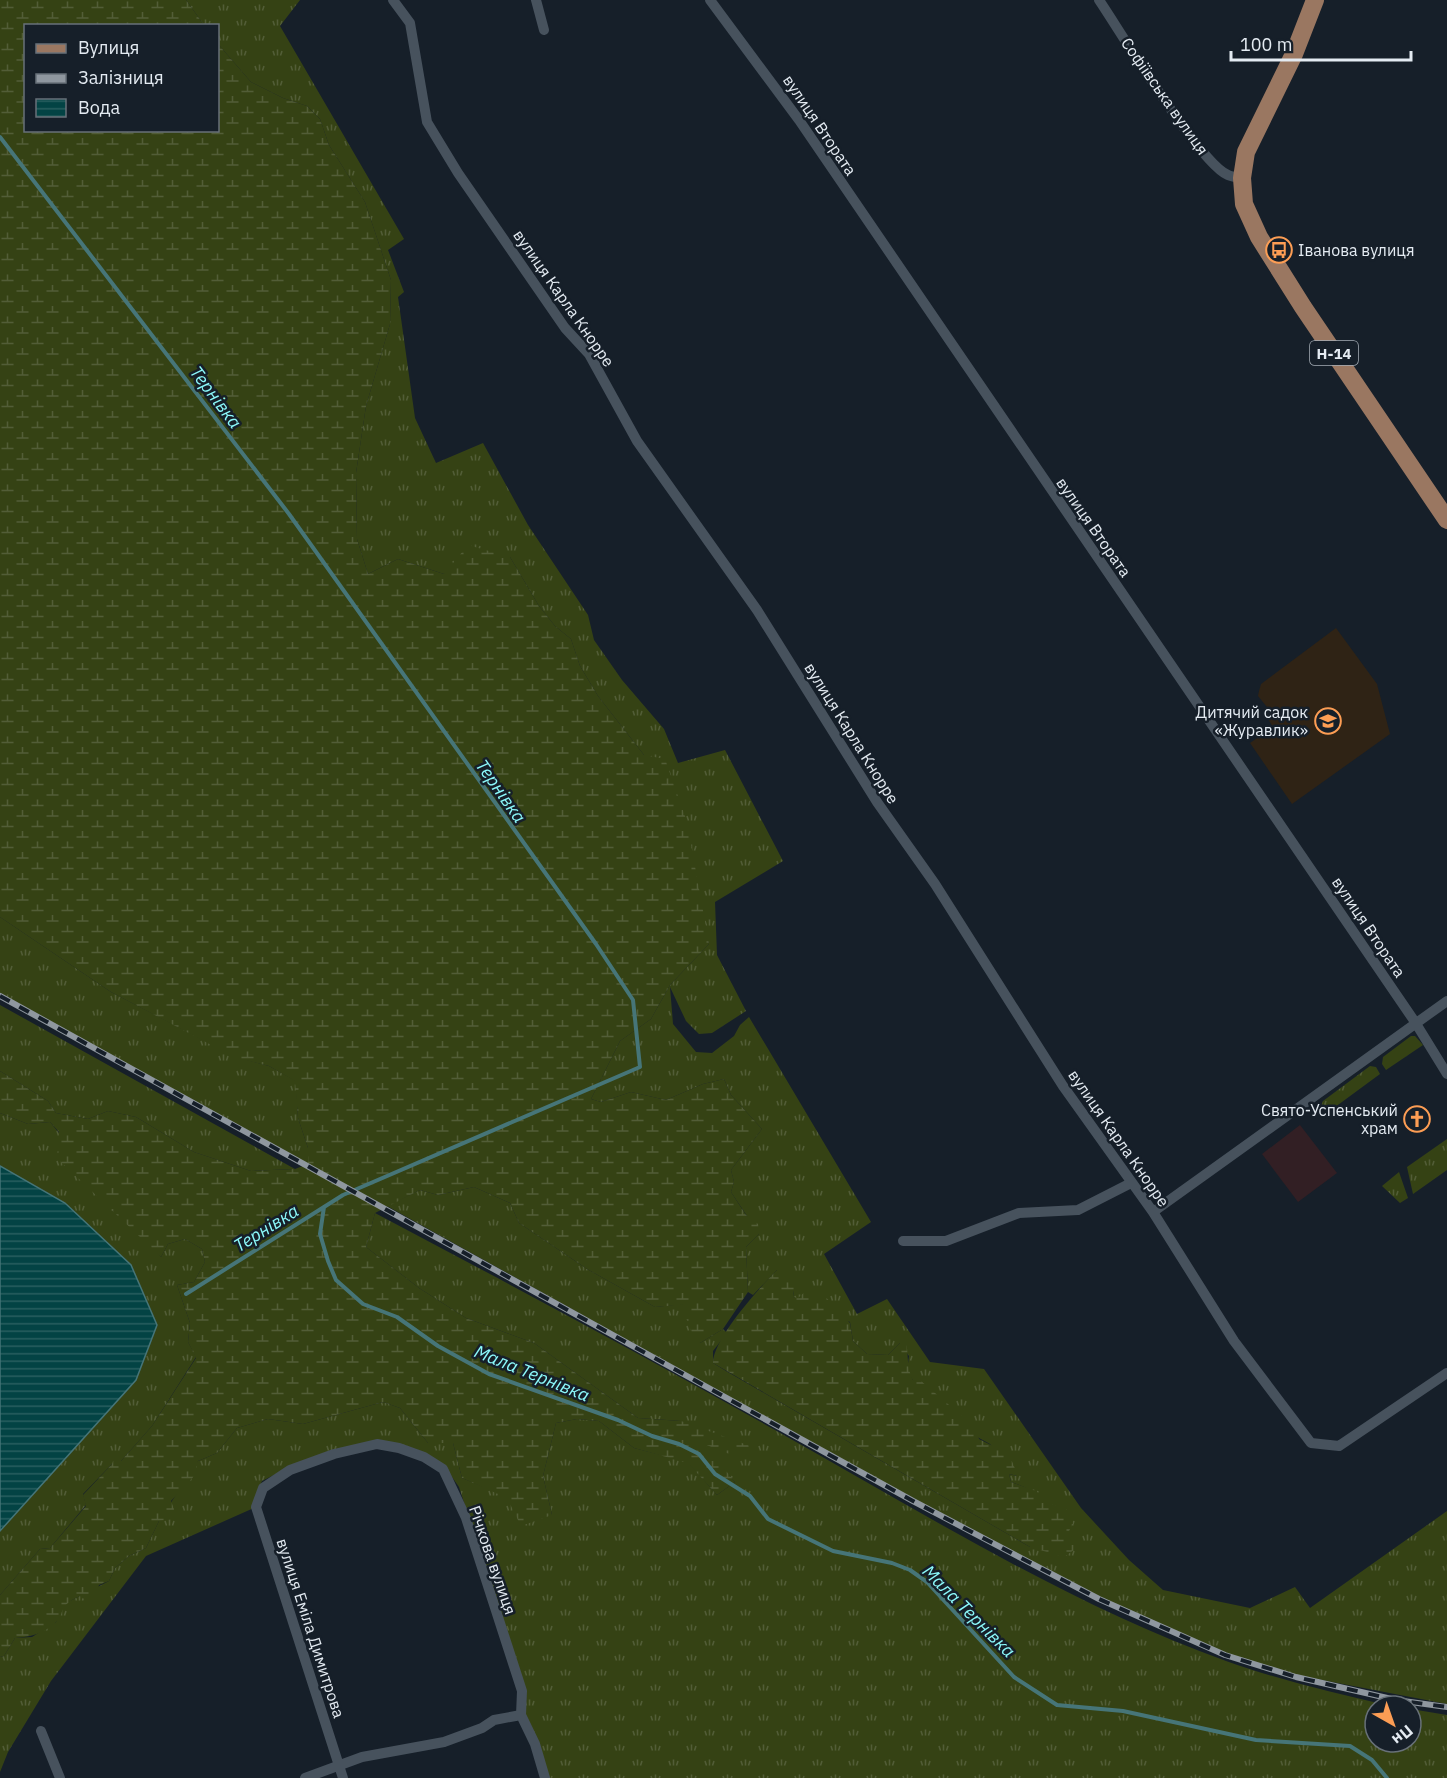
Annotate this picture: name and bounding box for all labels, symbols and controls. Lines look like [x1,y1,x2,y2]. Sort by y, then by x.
legend [24,24,219,132]
scale bar [1231,24,1411,62]
street label: Софіївська вулиця [1117,33,1213,159]
text: 100 m [1240,33,1292,56]
text: Вулиця [78,36,139,59]
text: Залізниця [78,66,164,89]
street label: вулиця Втората [779,71,861,179]
text: Вода [78,96,121,119]
street label: вулиця Карла Кнорре [509,226,619,371]
bus stop icon: Іванова вулиця [1264,235,1294,265]
place label: Іванова вулиця [1298,240,1414,260]
road number: Н-14 [1310,341,1358,365]
water label: Тернівка [185,361,247,433]
street label: вулиця Втората [1052,473,1136,581]
street label: вулиця Карла Кнорре [800,659,904,807]
place label: Дитячий садок «Журавлик» [1196,702,1308,740]
school or university icon: Дитячий садок «Журавлик» [1313,706,1343,736]
water label: Тернівка [471,755,531,827]
street label: вулиця Втората [1328,873,1410,981]
street label: вулиця Карла Кнорре [1064,1066,1174,1211]
place label: Свято-Успенський храм [1261,1100,1398,1138]
church icon: Свято-Успенський храм [1402,1104,1432,1134]
water label: Тернівка [229,1199,303,1257]
water label: Мала Тернівка [471,1339,593,1407]
street label: Річкова вулиця [465,1503,521,1617]
street label: вулиця Еміла Димитрова [273,1536,350,1721]
water label: Мала Тернівка [918,1560,1020,1662]
north arrow [1363,1694,1423,1754]
text: Пн [1388,1721,1417,1750]

